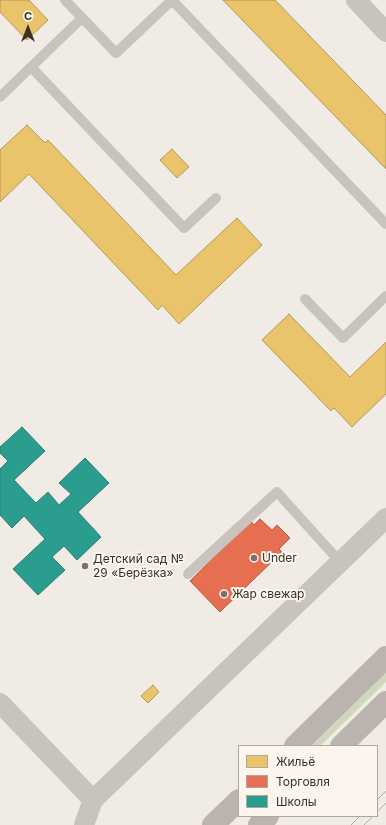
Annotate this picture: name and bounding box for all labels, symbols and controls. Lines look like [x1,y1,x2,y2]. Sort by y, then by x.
north arrow [8,8,48,48]
text: С [24,9,32,23]
place label: Under [262,551,297,565]
place label: Детский сад № 29 «Берёзка» [93,552,184,580]
marker: Under [249,553,259,563]
marker: Детский сад № 29 «Берёзка» [80,561,90,571]
place label: Жар свежар [232,587,304,601]
marker: Жар свежар [219,589,229,599]
legend [238,745,378,817]
text: Жильё [276,754,315,769]
text: Торговля [276,774,330,789]
text: Школы [276,794,317,809]

